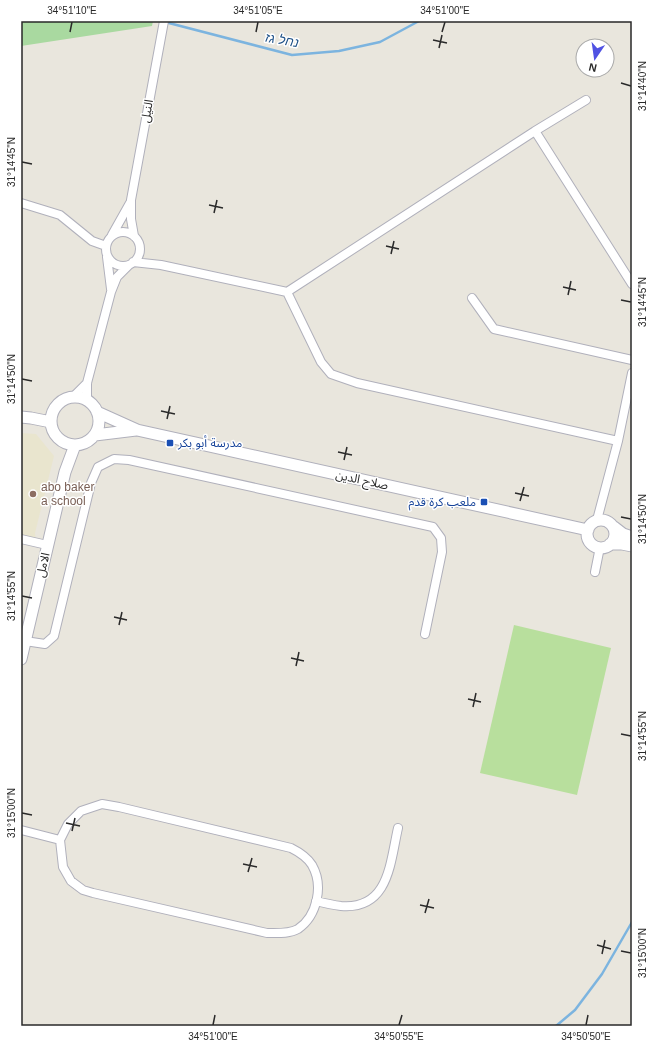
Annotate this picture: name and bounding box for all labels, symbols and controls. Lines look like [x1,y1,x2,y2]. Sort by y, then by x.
text: 34°51'10"E [47,5,97,16]
text: 34°51'05"E [233,5,283,16]
text: 34°51'00"E [420,5,470,16]
water label: נחל גז [264,30,300,50]
north arrow [575,38,615,78]
text: N [587,61,598,74]
text: 31°14'40"N [637,61,648,111]
street label: النيل [138,98,156,124]
text: 31°14'45"N [6,137,17,187]
text: 31°14'45"N [637,277,648,327]
text: 31°14'50"N [6,354,17,404]
place label: مدرسة أبو بكر [177,435,242,450]
marker: مدرسة أبو بكر [165,438,175,448]
street label: صلاح الدين [334,468,390,494]
place label: abo baker a school [41,480,94,508]
marker: abo baker a school [28,489,38,499]
text: 31°14'50"N [637,494,648,544]
place label: ملعب كرة قدم [408,495,476,511]
marker: ملعب كرة قدم [479,497,489,507]
street label: الامل [33,551,53,579]
text: 31°14'55"N [6,571,17,621]
text: 31°14'55"N [637,711,648,761]
text: 31°15'00"N [6,788,17,838]
text: 31°15'00"N [637,928,648,978]
text: 34°51'00"E [188,1031,238,1042]
text: 34°50'55"E [374,1031,424,1042]
text: 34°50'50"E [561,1031,611,1042]

